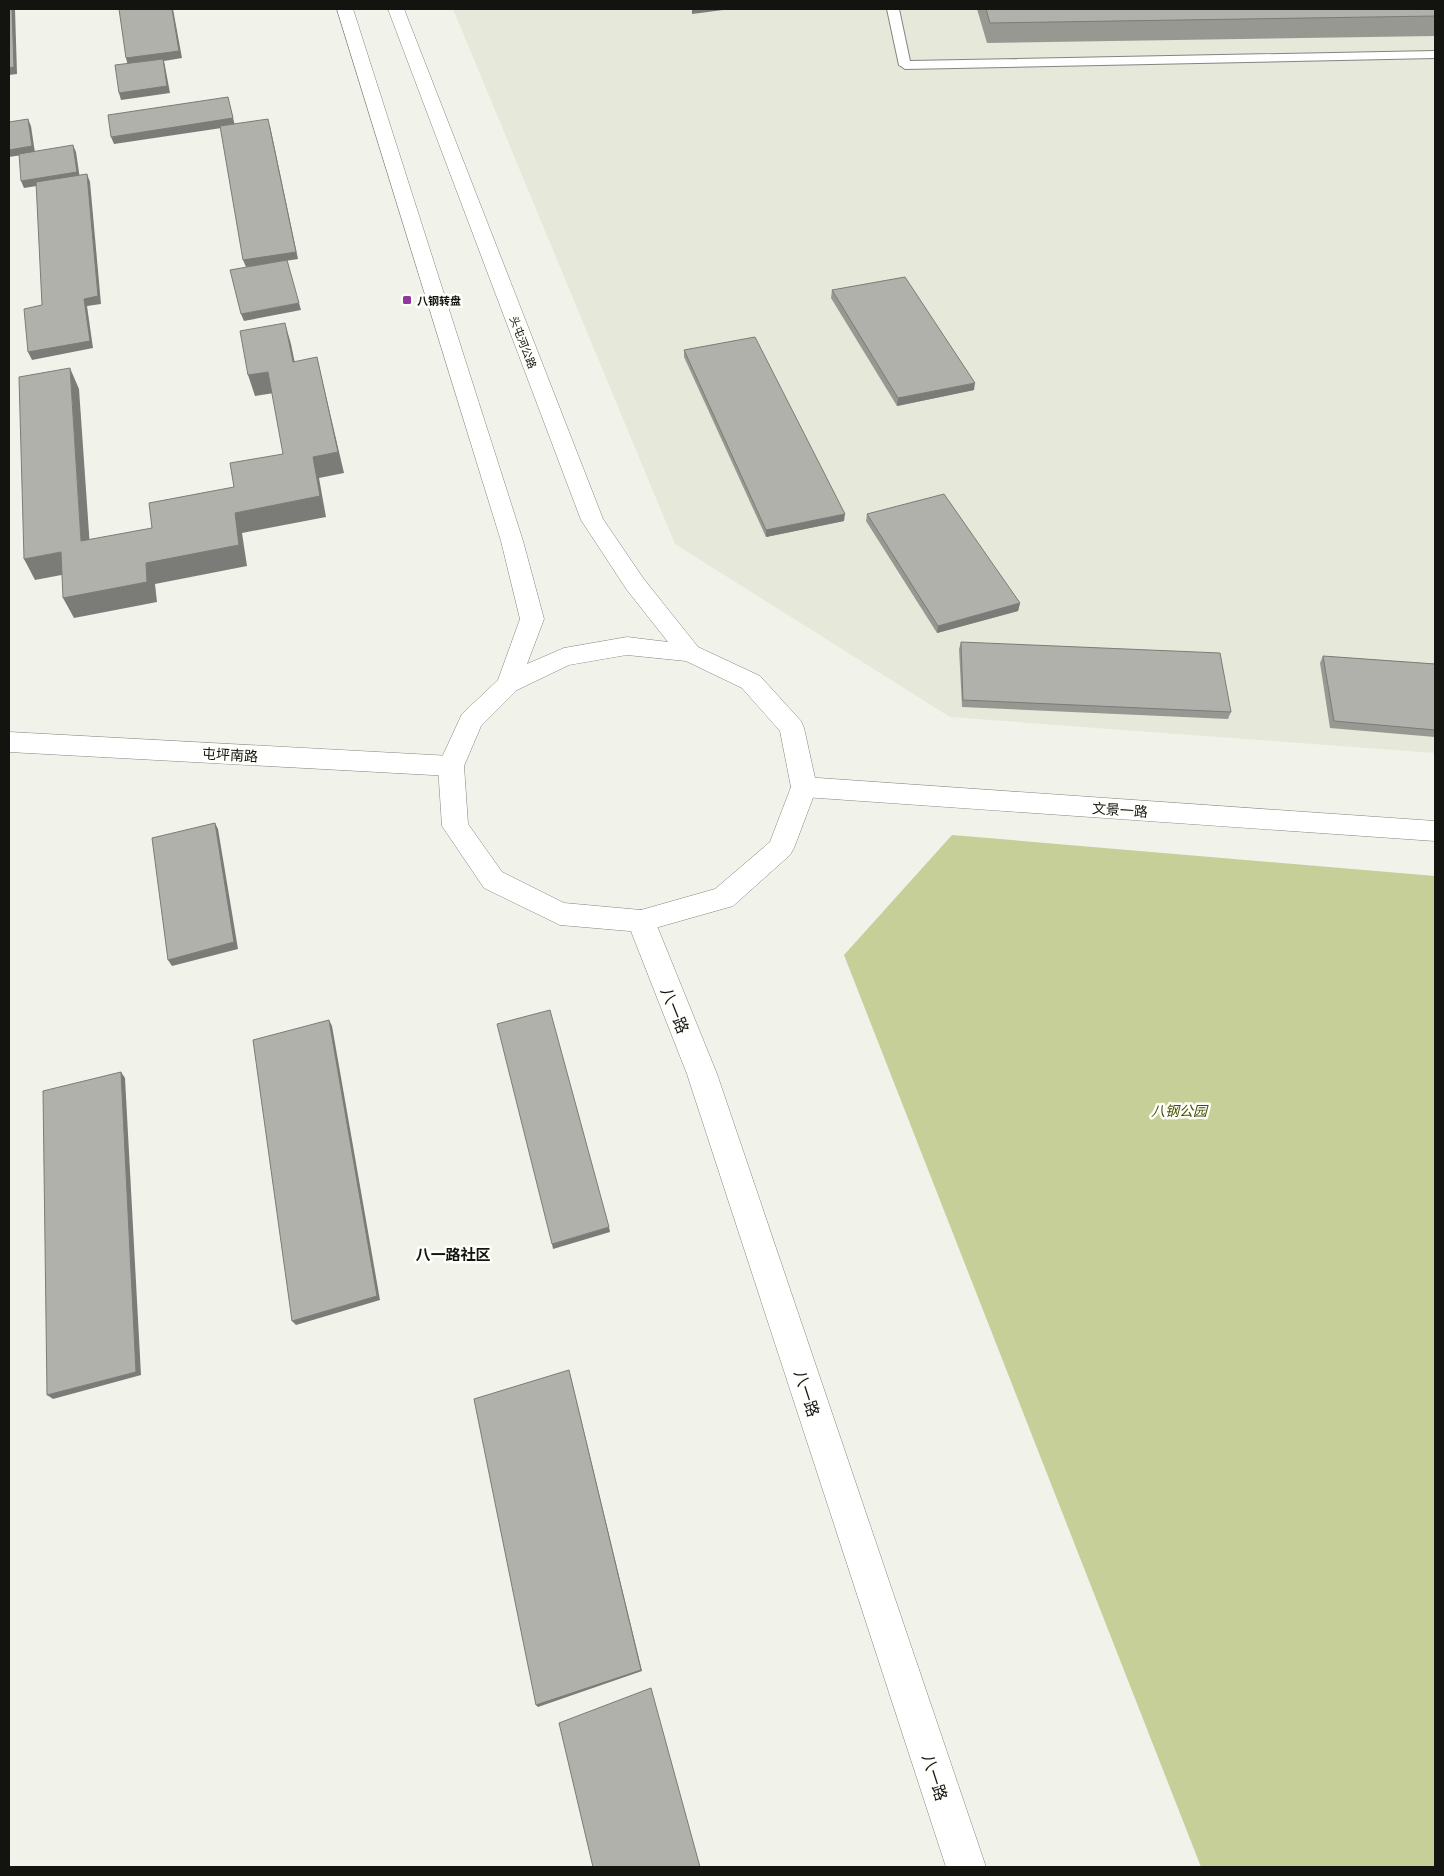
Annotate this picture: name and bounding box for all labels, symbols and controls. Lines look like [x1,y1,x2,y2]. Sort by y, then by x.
place label: 八钢转盘 [417,292,461,308]
marker: 八钢转盘 [401,294,413,306]
street label: 头屯河公路 [507,313,541,371]
street label: 屯坪南路 [202,743,258,765]
street label: 文景一路 [1091,797,1149,821]
street label: 八一路 [656,983,696,1037]
park label: 八钢公园 [1151,1100,1209,1120]
district label: 八一路社区 [415,1243,491,1264]
street label: 八一路 [789,1366,827,1420]
street label: 八一路 [917,1750,955,1804]

